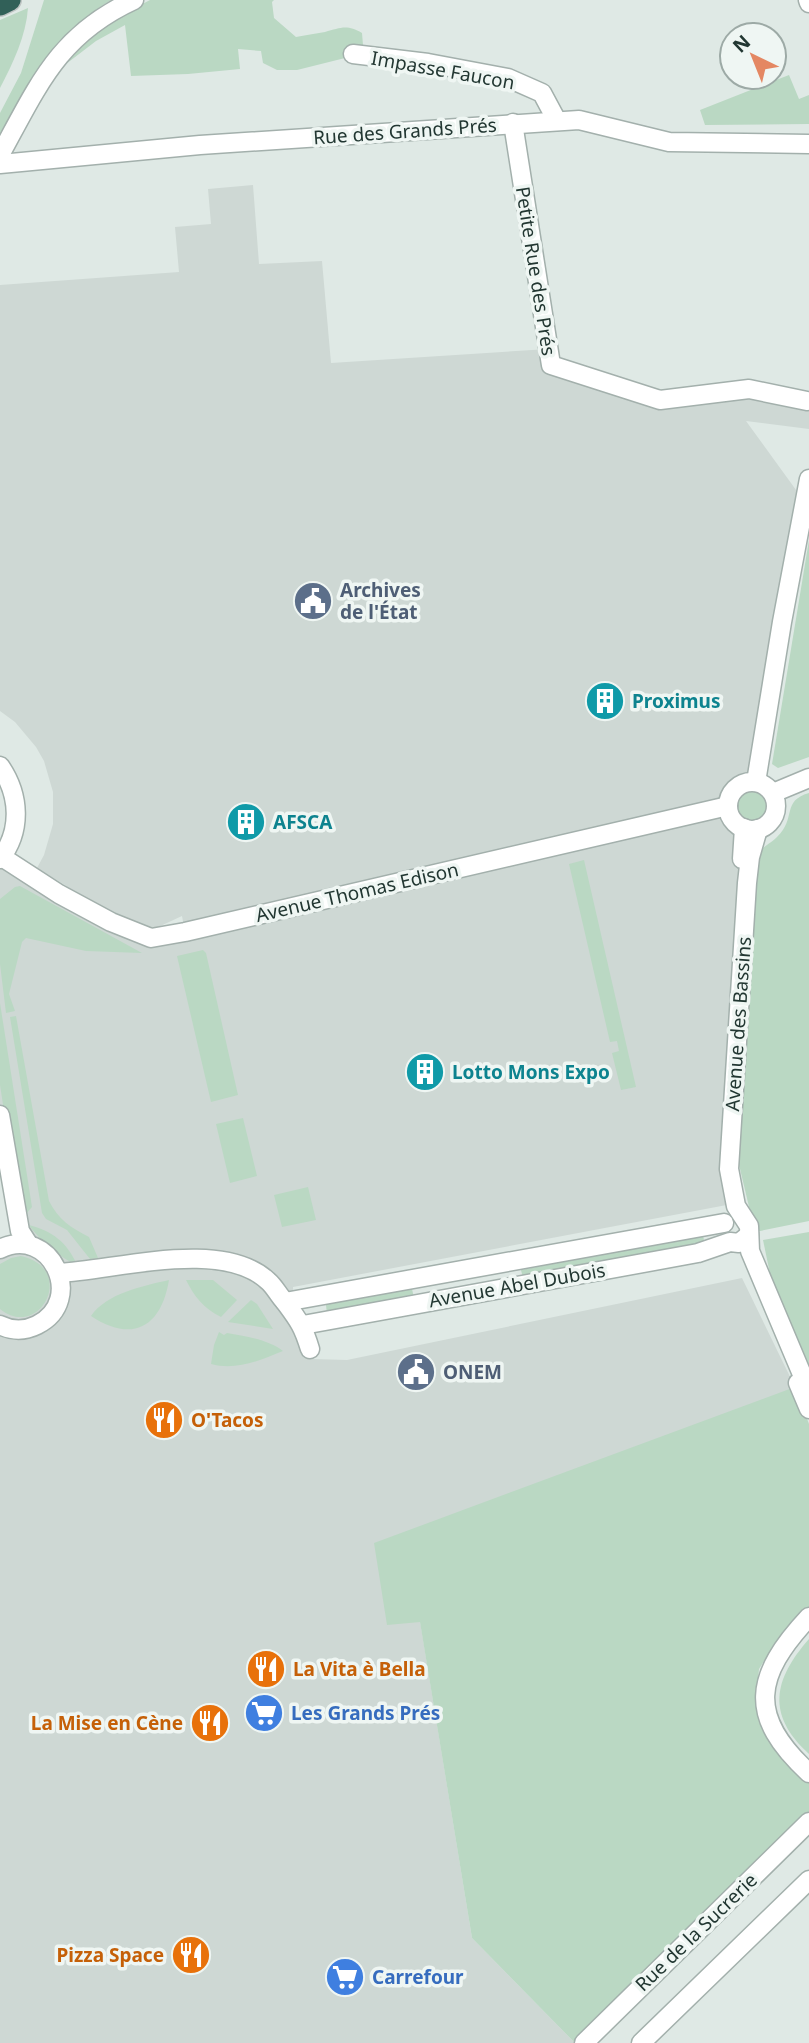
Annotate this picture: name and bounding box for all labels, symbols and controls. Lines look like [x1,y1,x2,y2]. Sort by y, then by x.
north arrow [718,21,788,91]
text: N [727,29,756,58]
street label: Impasse Faucon [369,45,517,95]
street label: Rue des Grands Prés [312,112,498,150]
street label: Petite Rue des Prés [510,185,562,357]
place label: Archives de l'État [340,577,421,625]
public building icon: Archives de l'État [292,580,334,622]
building icon: Proximus [584,680,626,722]
place label: Proximus [632,688,720,714]
building icon: AFSCA [225,801,267,843]
place label: AFSCA [273,809,333,835]
street label: Avenue Thomas Edison [253,856,461,928]
street label: Avenue des Bassins [719,936,757,1112]
building icon: Lotto Mons Expo [404,1051,446,1093]
place label: Lotto Mons Expo [452,1059,610,1085]
street label: Avenue Abel Dubois [427,1257,607,1313]
public building icon: ONEM [395,1351,437,1393]
place label: ONEM [443,1359,502,1385]
restaurant icon: O'Tacos [143,1399,185,1441]
place label: O'Tacos [191,1407,264,1433]
restaurant icon: La Vita è Bella [245,1648,287,1690]
place label: La Vita è Bella [293,1656,426,1682]
supermarket icon: Les Grands Prés [243,1692,285,1734]
place label: Les Grands Prés [291,1700,440,1726]
restaurant icon: La Mise en Cène [189,1702,231,1744]
place label: La Mise en Cène [31,1710,183,1736]
street label: Rue de la Sucrerie [629,1867,763,1997]
restaurant icon: Pizza Space [170,1934,212,1976]
place label: Pizza Space [56,1942,164,1968]
supermarket icon: Carrefour [324,1956,366,1998]
place label: Carrefour [372,1964,464,1990]

